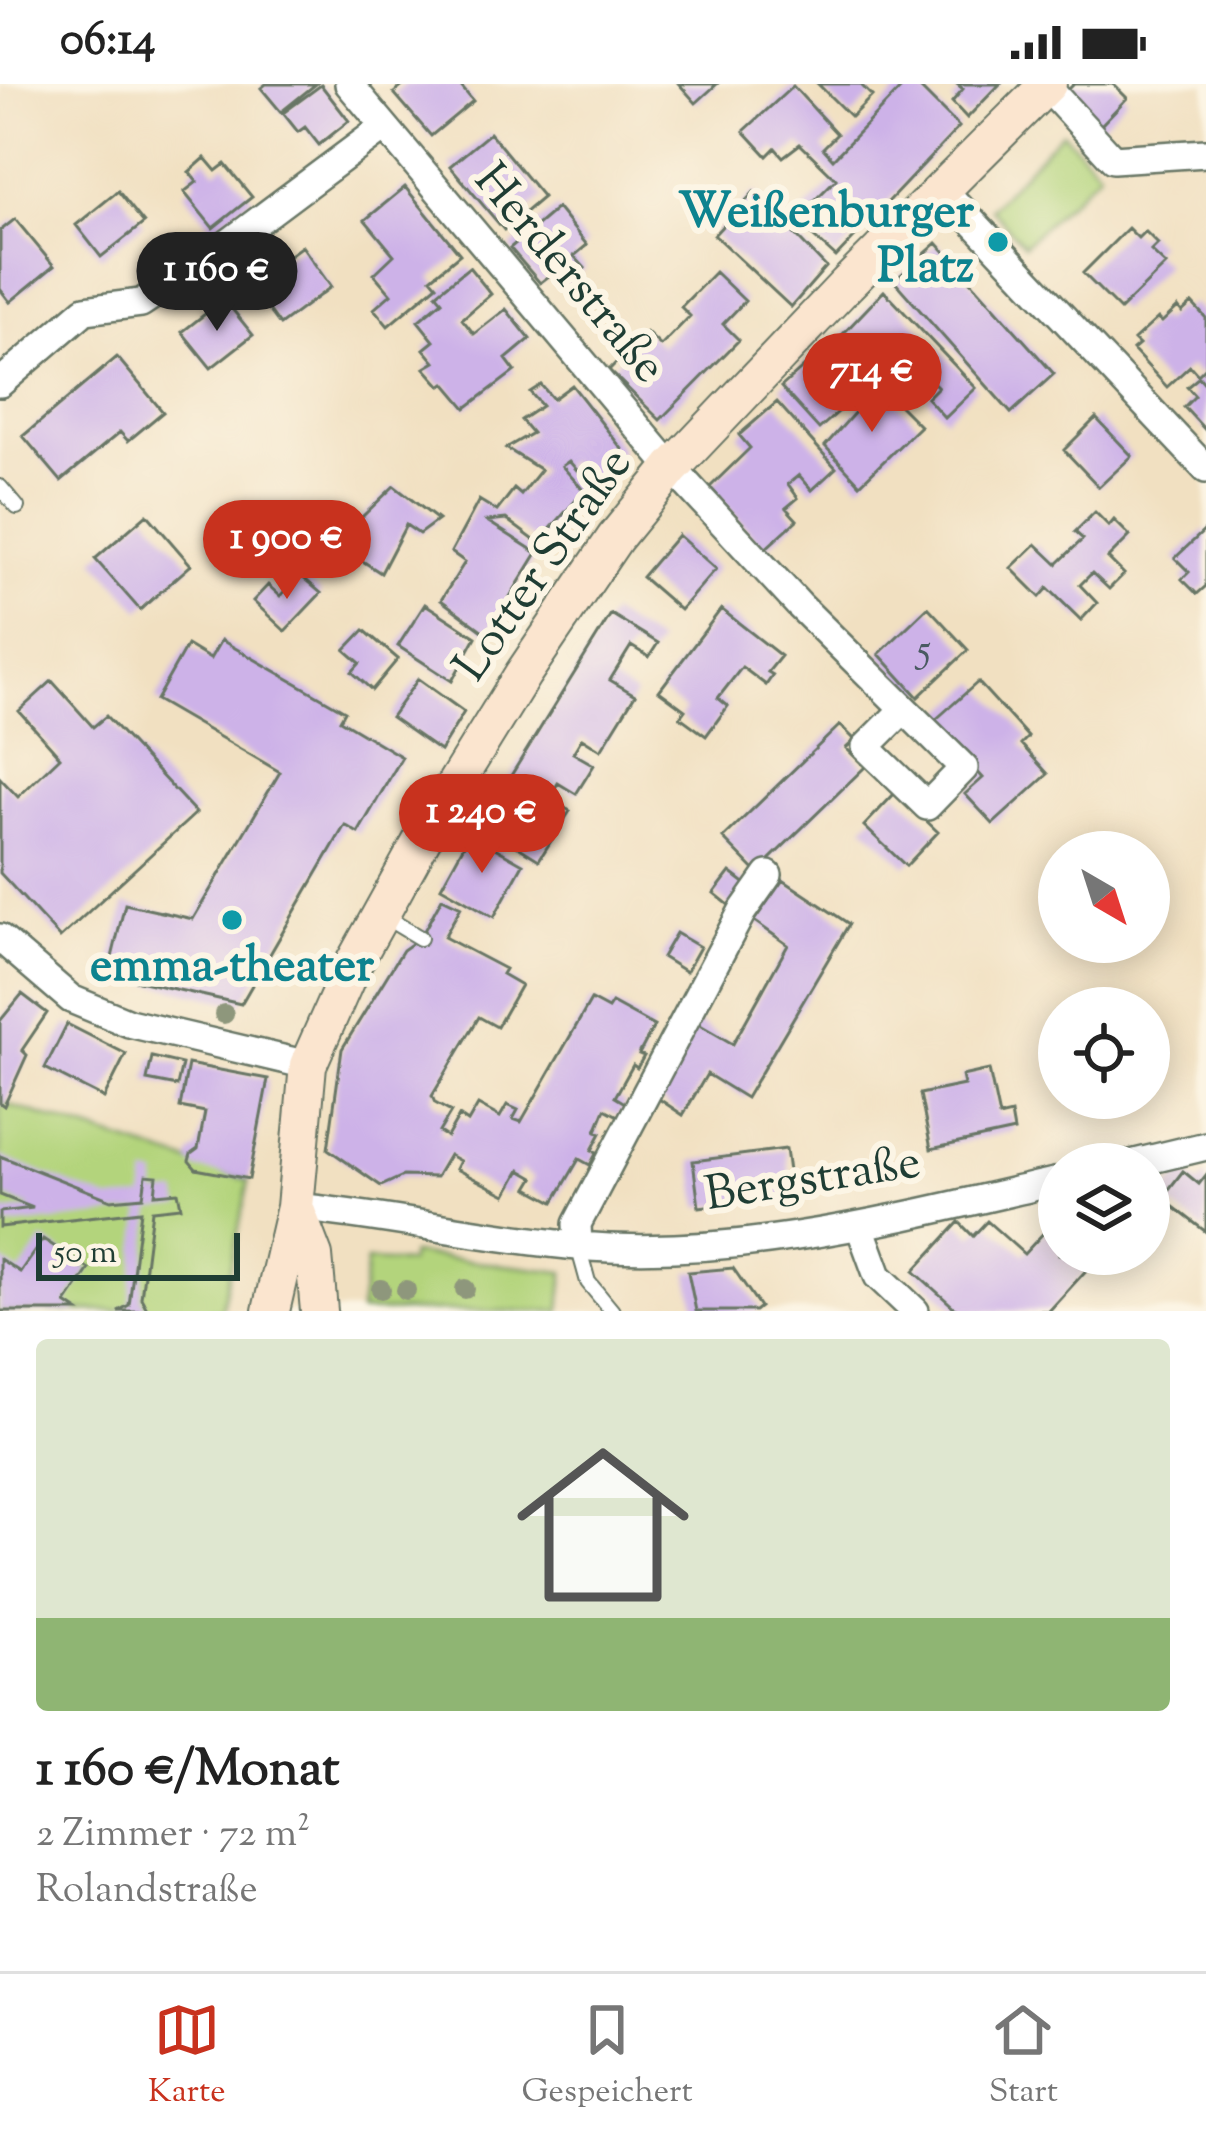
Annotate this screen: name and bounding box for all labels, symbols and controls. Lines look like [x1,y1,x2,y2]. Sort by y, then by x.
text: 06:14 [60,10,155,75]
street label: Herderstraße [455,150,681,400]
place label: Weißenburger Platz [678,180,975,304]
marker: Weißenburger Platz [985,229,1011,255]
pin: 1 160 € [106,232,328,334]
text: 1 160 € [163,243,271,299]
pin: 714 € [788,333,956,435]
text: 714 € [830,344,914,400]
street label: Lotter Straße [439,435,651,697]
pin: 1 900 € [176,500,398,602]
text: 1 900 € [230,511,344,567]
house number: 5 [915,622,931,682]
pin: 1 240 € [371,774,593,876]
text: 1 240 € [426,785,538,841]
north arrow [1038,831,1170,963]
map controls [1038,831,1170,1275]
marker: emma-theater [219,907,245,933]
place label: emma-theater [90,934,375,1003]
button: locate [1038,987,1170,1119]
street label: Bergstraße [700,1130,926,1232]
button: layers [1038,1143,1170,1275]
scale bar [36,1227,240,1280]
text: 50 m [54,1230,117,1278]
icon: home [495,1417,711,1633]
text: 1 160 €/Monat [36,1735,339,1808]
text: 2 Zimmer · 72 m² [36,1808,310,1864]
text: Rolandstraße [36,1864,258,1920]
tab: Karte [148,1997,226,2117]
tab: Gespeichert [522,1997,693,2117]
tab: Start [989,1997,1058,2117]

